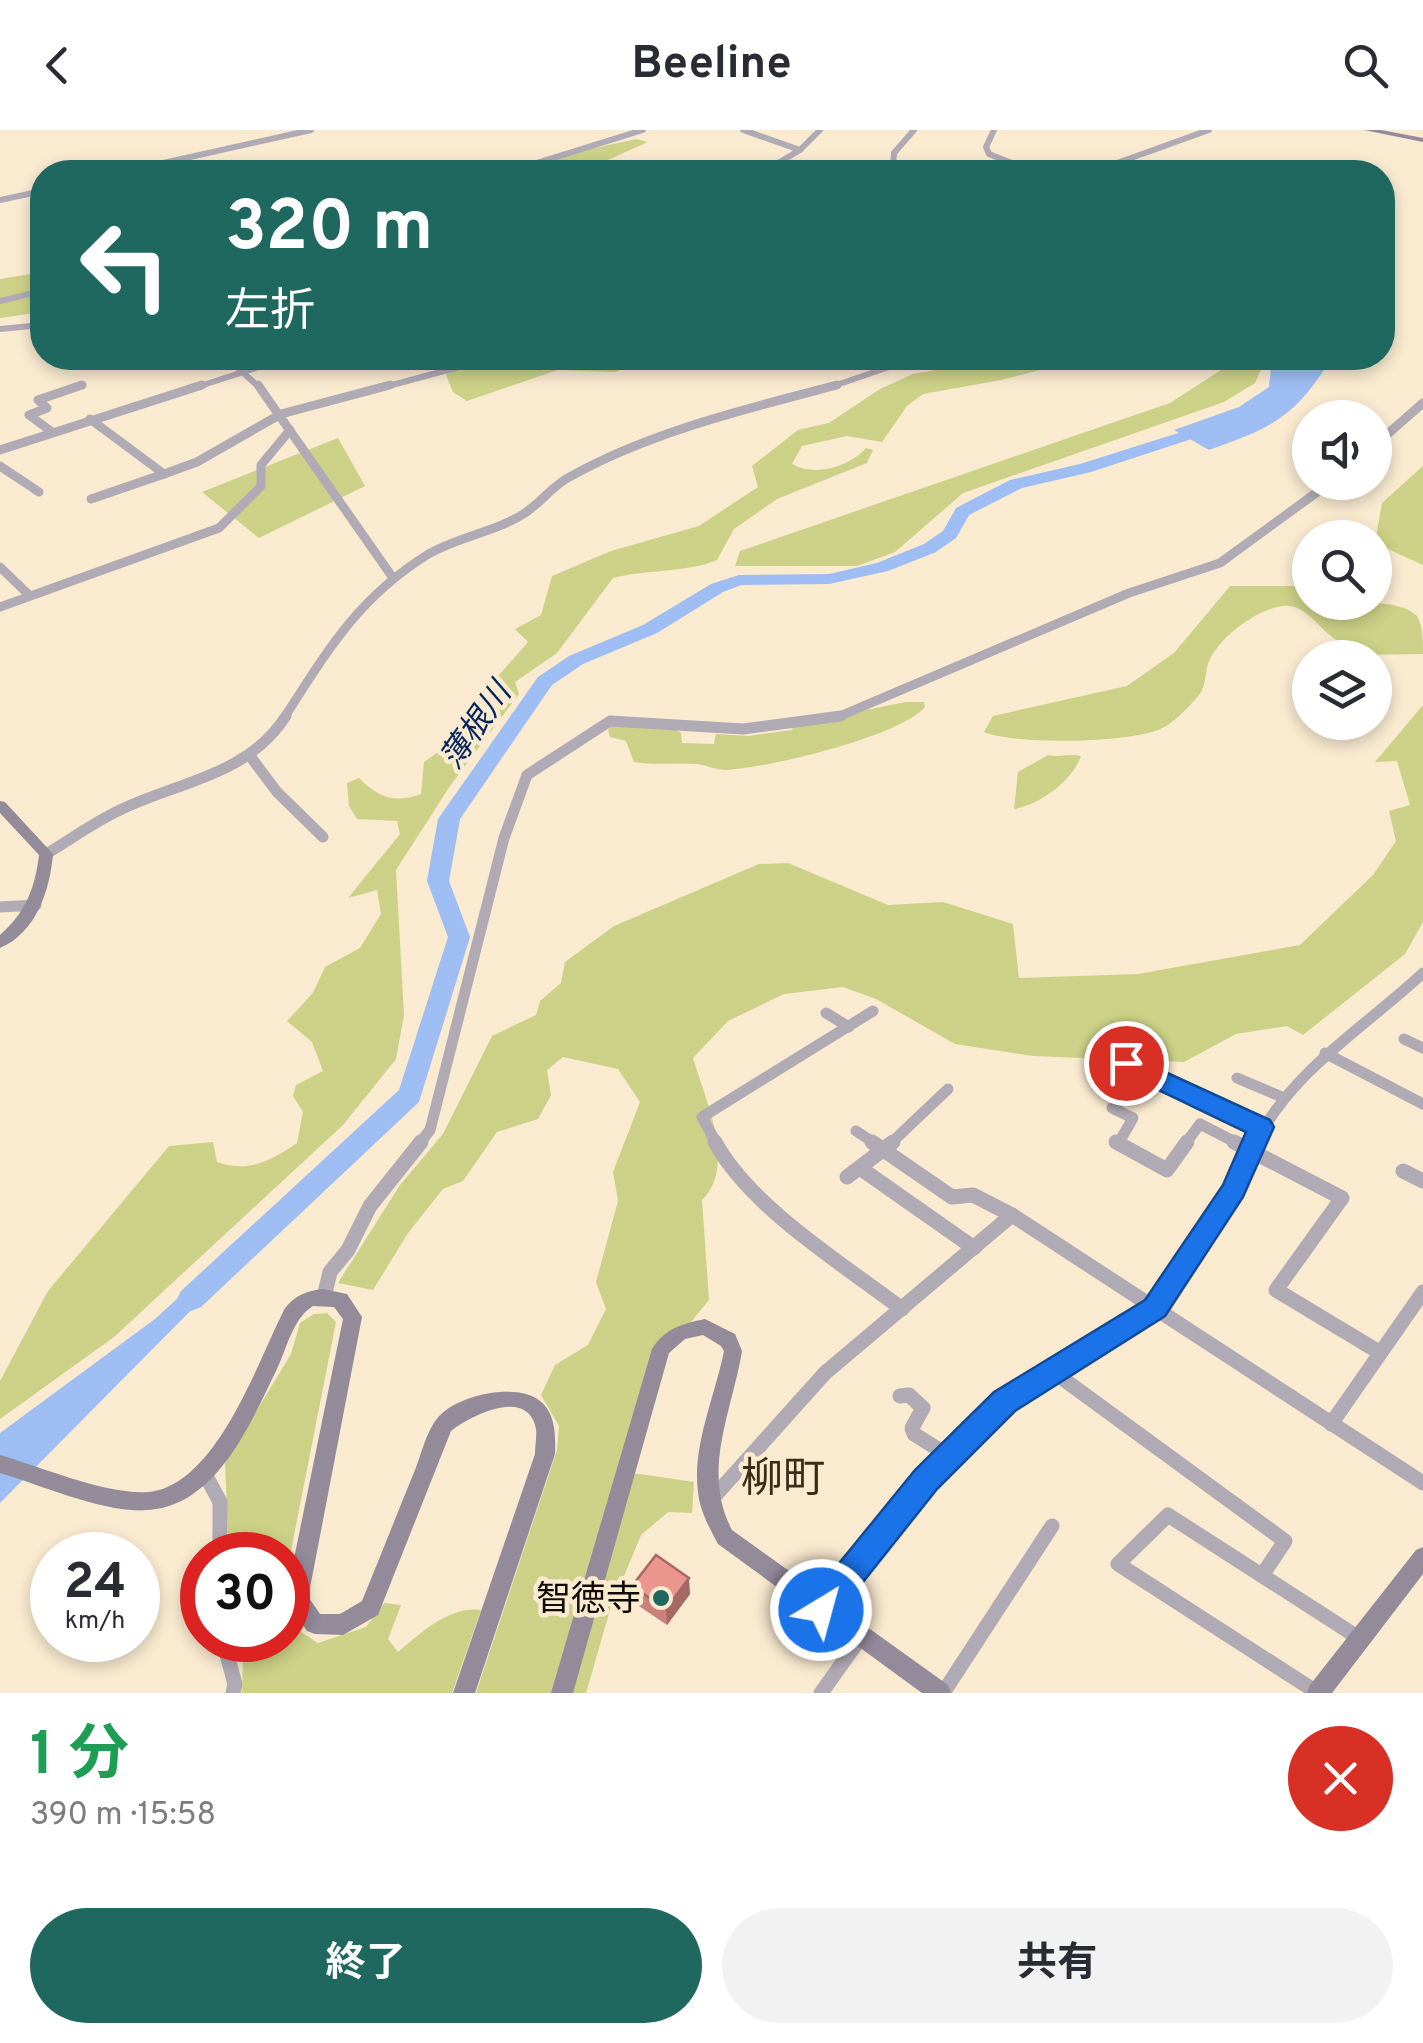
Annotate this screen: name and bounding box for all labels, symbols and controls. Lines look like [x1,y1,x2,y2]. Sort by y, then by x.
text: Beeline [631,37,792,94]
icon: back [30,38,85,93]
icon: search [1338,38,1393,93]
text: 320 m [225,186,433,275]
icon: left [60,200,190,330]
text: 左折 [225,285,315,342]
map controls [1292,400,1392,740]
button: sound [1292,400,1392,500]
button: search [1292,520,1392,620]
button: layers [1292,640,1392,740]
water label: 薄根川 [434,673,523,778]
pin [1084,1021,1169,1106]
icon: arrive [1099,1036,1154,1091]
district label: 柳町 [741,1455,825,1508]
speed limit sign: 30 [180,1532,310,1662]
text: 24 [64,1553,126,1616]
position arrow [769,1558,873,1662]
place label: 智徳寺 [536,1579,641,1623]
marker: 智徳寺 [650,1587,672,1609]
text: km/h [65,1606,125,1638]
text: 1 分 [30,1720,129,1796]
button: close [1288,1726,1393,1831]
text: 390 m · 15:58 [30,1796,216,1836]
button: 終了 [30,1908,702,2023]
button: 共有 [722,1908,1393,2023]

